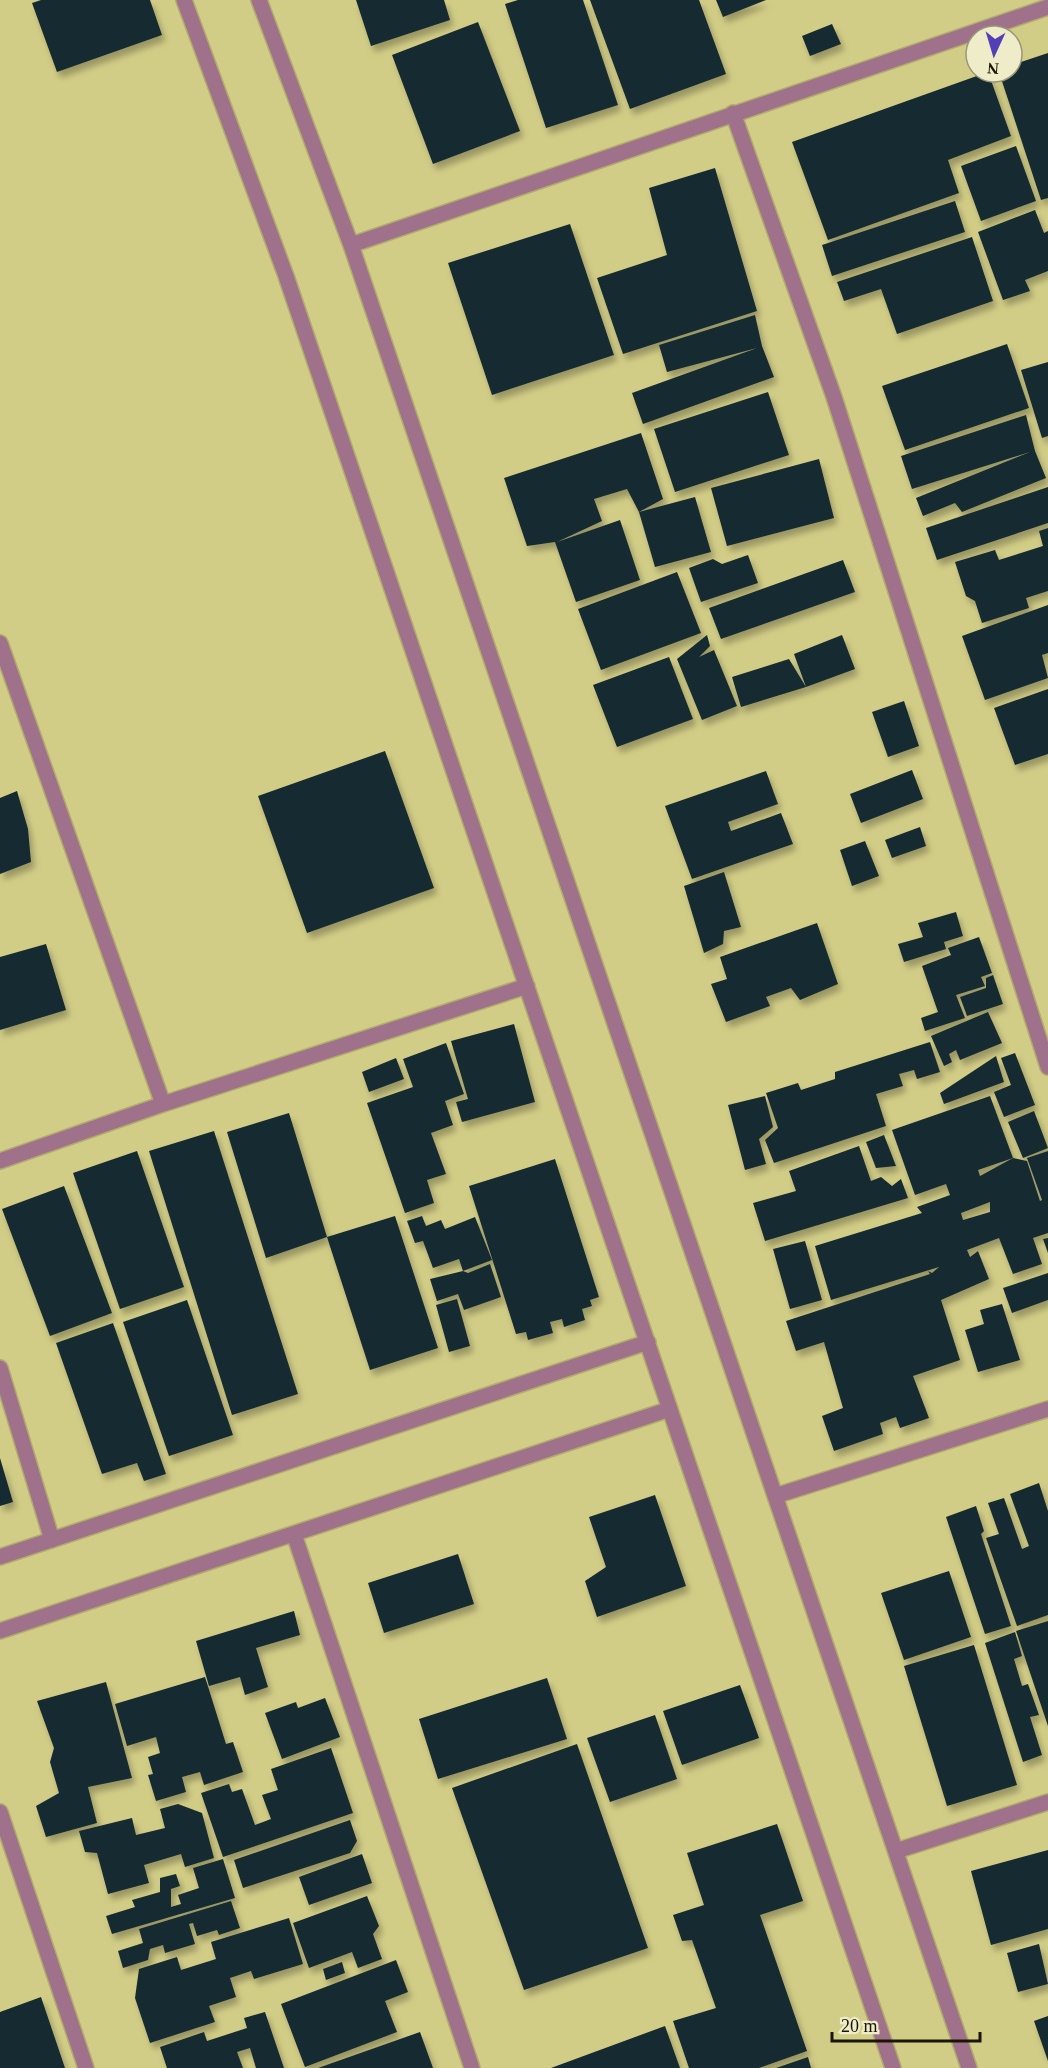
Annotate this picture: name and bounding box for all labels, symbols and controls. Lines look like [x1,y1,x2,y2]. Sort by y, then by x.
north arrow [964,24,1024,84]
text: N [986,60,999,77]
scale bar [832,2005,980,2043]
text: 20 m [841,2016,878,2036]

